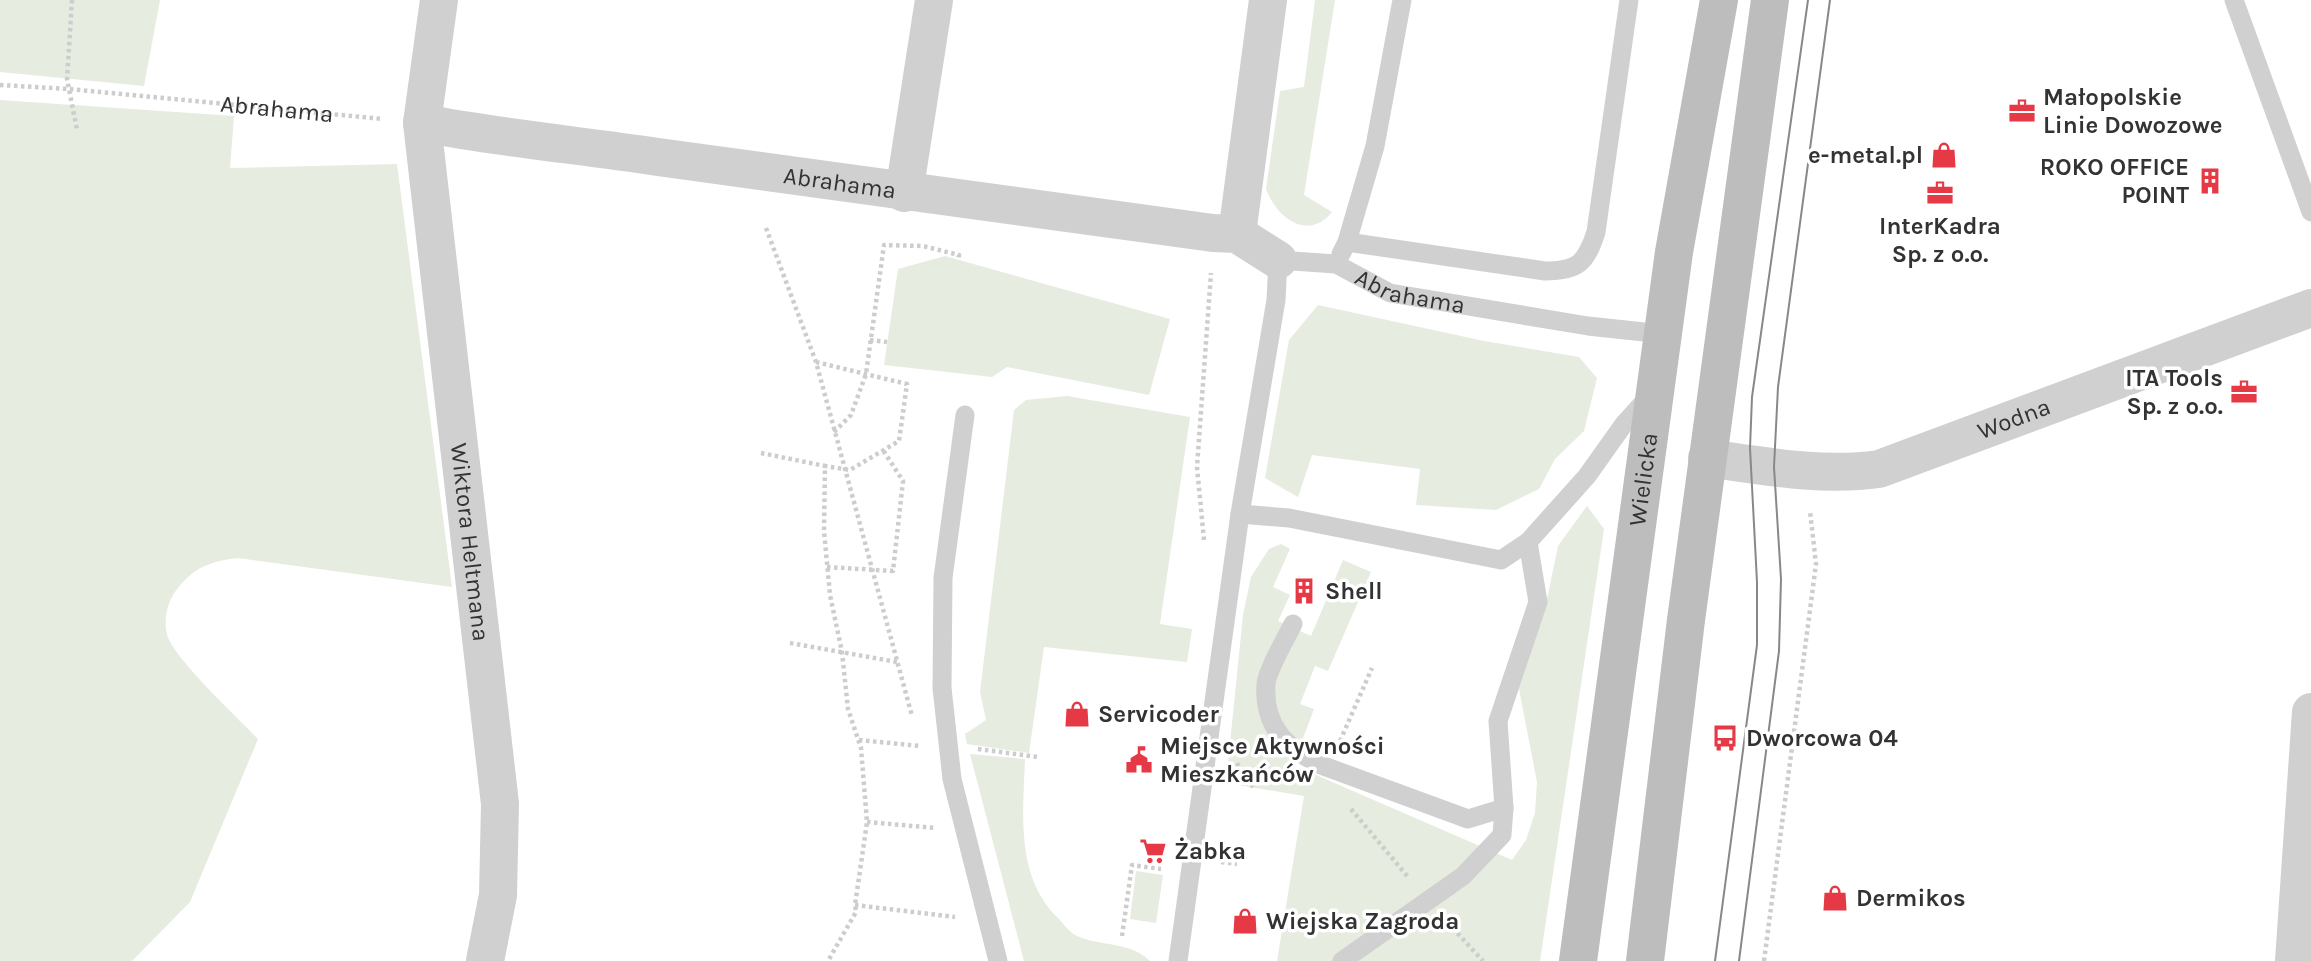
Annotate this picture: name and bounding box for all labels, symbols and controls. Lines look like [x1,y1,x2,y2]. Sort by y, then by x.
place label: Małopolskie Linie Dowozowe [2043,83,2223,139]
street label: Abrahama [219,90,335,128]
office icon: Małopolskie Linie Dowozowe [2007,96,2037,126]
shop icon: e-metal.pl [1929,140,1959,170]
place label: e-metal.pl [1808,141,1923,169]
place label: ROKO OFFICE POINT [2040,153,2189,209]
street label: Abrahama [782,161,898,205]
building icon: ROKO OFFICE POINT [2195,166,2225,196]
office icon: InterKadra Sp. z o.o. [1925,178,1955,208]
place label: InterKadra Sp. z o.o. [1879,212,2001,268]
street label: Abrahama [1350,263,1467,319]
place label: ITA Tools Sp. z o.o. [2125,364,2223,420]
office icon: ITA Tools Sp. z o.o. [2229,377,2259,407]
street label: Wodna [1974,392,2054,445]
street label: Wielicka [1623,431,1663,528]
street label: Wiktora Heltmana [445,441,495,643]
building icon: Shell [1289,576,1319,606]
place label: Shell [1325,577,1383,605]
shop icon: Servicoder [1062,699,1092,729]
place label: Servicoder [1098,700,1220,728]
bus stop icon: Dworcowa 04 [1710,723,1740,753]
place label: Dworcowa 04 [1746,724,1898,752]
place label: Miejsce Aktywności Mieszkańców [1160,732,1385,788]
public building icon: Miejsce Aktywności Mieszkańców [1124,745,1154,775]
supermarket icon: Żabka [1138,836,1168,866]
place label: Żabka [1174,837,1246,865]
shop icon: Dermikos [1820,883,1850,913]
place label: Dermikos [1856,884,1966,912]
shop icon: Wiejska Zagroda [1230,906,1260,936]
place label: Wiejska Zagroda [1266,907,1459,935]

